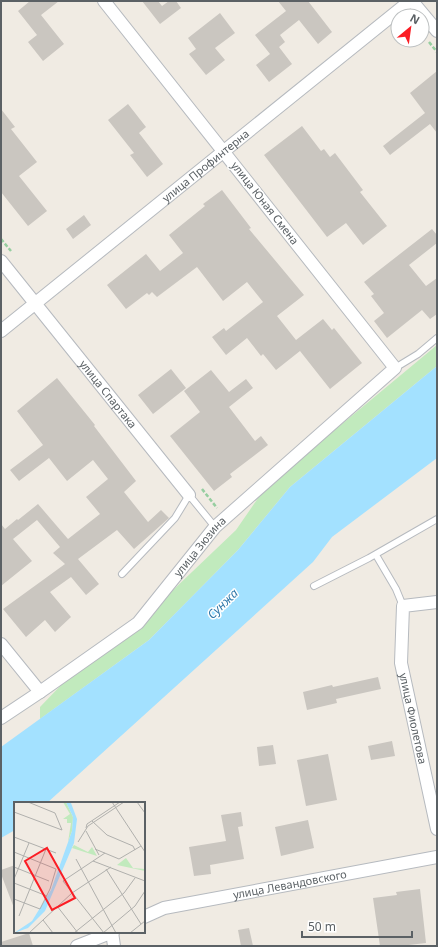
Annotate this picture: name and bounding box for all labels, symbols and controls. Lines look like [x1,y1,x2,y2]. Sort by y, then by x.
north arrow [390,8,430,48]
text: N [408,10,423,28]
street label: улица Профинтерна [159,126,252,205]
street label: улица Юная Смена [228,158,303,247]
street label: улица Спартака [76,357,140,431]
street label: улица Зюзина [170,513,229,580]
water label: Сунжа [204,585,242,623]
street label: улица Фиолетова [396,671,431,765]
inset map [14,802,145,933]
street label: улица Левандовского [232,866,348,902]
scale bar [302,913,412,939]
text: 50 m [308,918,336,935]

